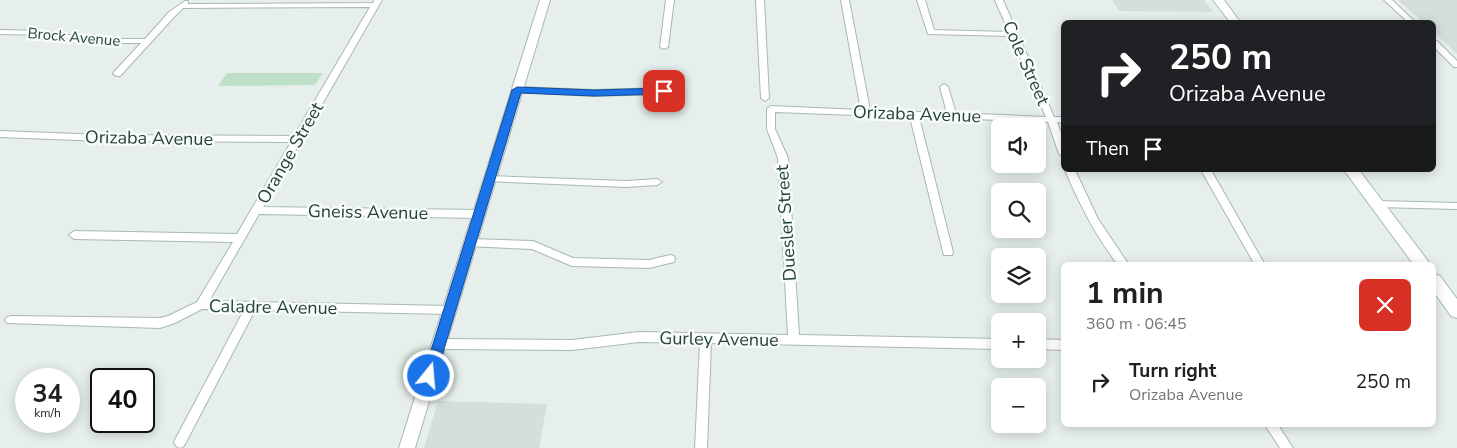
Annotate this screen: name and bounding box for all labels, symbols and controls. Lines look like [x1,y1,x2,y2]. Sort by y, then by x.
street label: Cole Street [997,17,1056,110]
street label: Brock Avenue [27,23,121,51]
text: 250 m [1169,34,1272,81]
icon: right [1086,40,1151,105]
pin [643,70,685,112]
icon: arrive [650,77,678,105]
text: Orizaba Avenue [1169,79,1326,109]
street label: Orange Street [251,97,329,208]
street label: Orizaba Avenue [853,100,981,128]
map controls [991,118,1046,433]
button: sound [991,118,1046,173]
street label: Orizaba Avenue [85,125,213,151]
icon: arrive [1139,135,1167,163]
text: Then [1086,136,1129,162]
street label: Duesler Street [770,163,802,282]
button: search [991,183,1046,238]
street label: Gneiss Avenue [308,199,428,225]
button: layers [991,248,1046,303]
text: 1 min [1086,273,1164,314]
button: close [1359,279,1411,331]
street label: Caladre Avenue [209,294,337,320]
button: + [991,313,1046,368]
text: 360 m · 06:45 [1086,313,1187,335]
street label: Gurley Avenue [659,326,779,352]
position arrow [402,349,454,401]
text: Turn right [1129,358,1216,384]
speed limit sign: 40 [90,368,155,433]
icon: right [1086,368,1114,396]
text: 250 m [1356,369,1411,395]
text: 34 [32,377,63,411]
button: − [991,378,1046,433]
text: Orizaba Avenue [1129,384,1243,406]
text: km/h [34,405,61,421]

